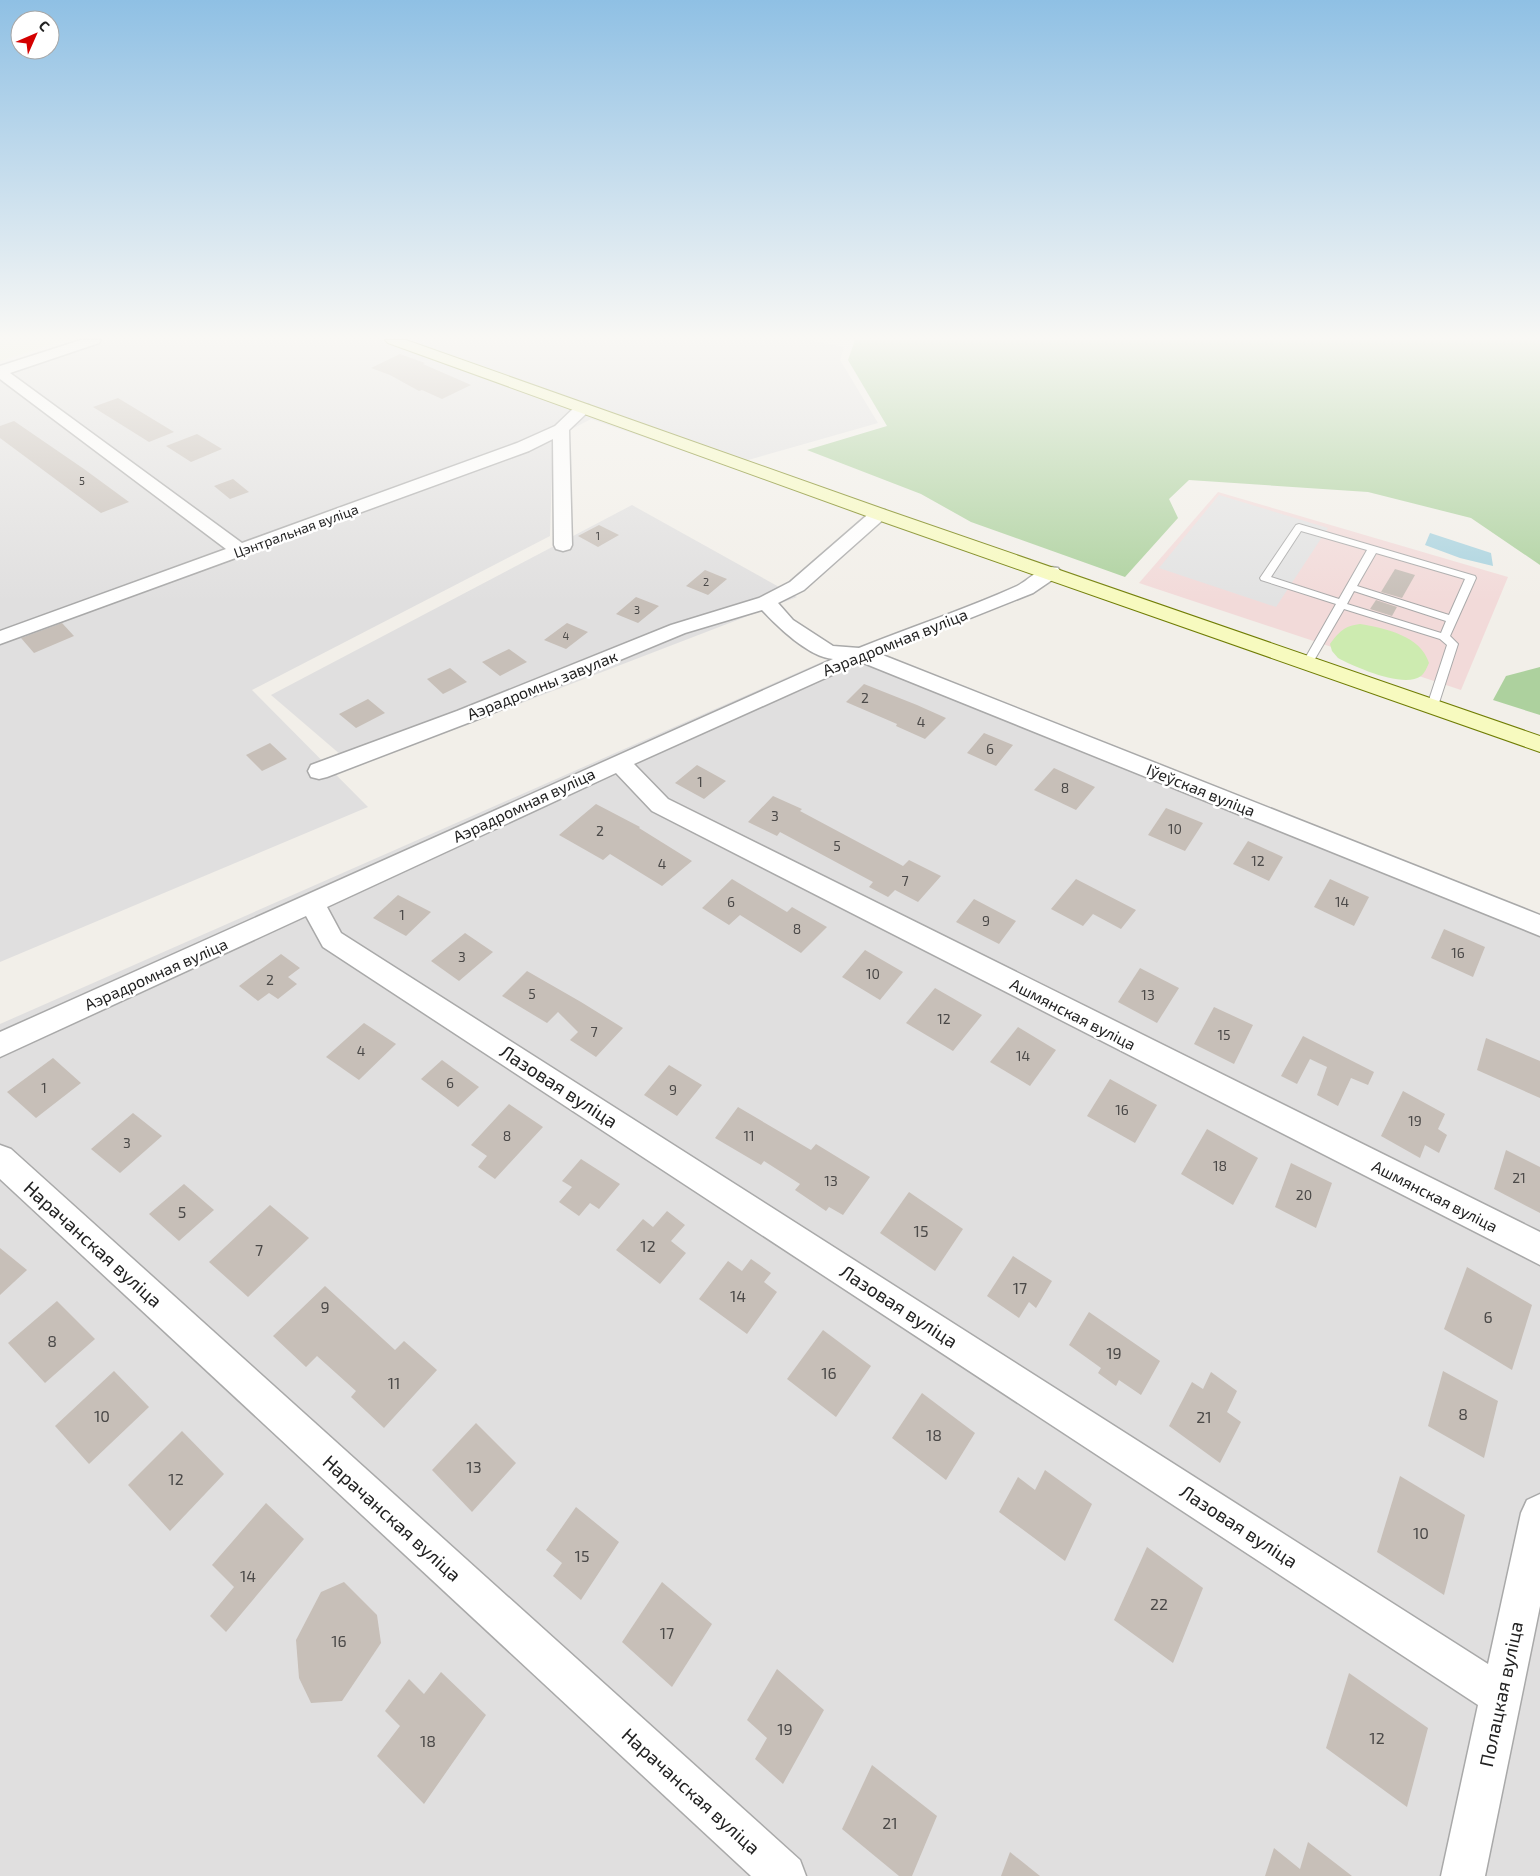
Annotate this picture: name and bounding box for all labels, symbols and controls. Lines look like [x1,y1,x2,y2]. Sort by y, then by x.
north arrow [10,10,60,60]
text: С [36,17,53,34]
house number: 5 [79,474,85,487]
street label: Цэнтральная вуліца [231,500,360,561]
house number: 1 [596,529,600,542]
house number: 2 [703,575,709,588]
house number: 3 [634,603,640,616]
street label: Аэрадромная вуліца [820,604,970,680]
house number: 4 [563,629,570,642]
street label: Аэрадромны завулак [464,646,620,724]
house number: 2 [861,689,869,706]
house number: 4 [917,713,925,730]
house number: 6 [986,740,994,757]
street label: Іўеўская вуліца [1144,759,1258,821]
street label: Аэрадромная вуліца [450,763,598,847]
house number: 1 [697,773,703,790]
house number: 8 [1061,779,1069,796]
house number: 3 [771,807,779,824]
house number: 10 [1168,820,1182,837]
house number: 2 [596,822,604,839]
house number: 5 [833,837,841,854]
house number: 12 [1251,852,1265,869]
house number: 4 [658,855,666,872]
house number: 7 [901,872,909,889]
house number: 6 [727,893,735,910]
house number: 14 [1335,893,1349,910]
house number: 1 [399,906,405,923]
house number: 9 [982,912,990,929]
house number: 8 [793,920,801,937]
street label: Аэрадромная вуліца [81,933,231,1015]
house number: 16 [1451,944,1465,961]
house number: 3 [458,948,466,965]
house number: 10 [866,965,880,982]
house number: 2 [266,971,274,988]
street label: Ашмянская вуліца [1007,974,1139,1054]
house number: 5 [528,985,536,1002]
house number: 13 [1141,986,1155,1003]
house number: 12 [937,1010,951,1027]
house number: 7 [590,1023,598,1040]
house number: 15 [1217,1026,1231,1043]
street label: Лазовая вуліца [496,1039,622,1133]
house number: 4 [357,1042,365,1059]
house number: 14 [1016,1047,1030,1064]
house number: 6 [446,1074,454,1091]
house number: 1 [41,1079,47,1096]
house number: 9 [669,1081,677,1098]
house number: 16 [1115,1101,1129,1118]
house number: 19 [1408,1112,1422,1129]
house number: 8 [503,1127,511,1144]
house number: 11 [743,1127,755,1144]
house number: 3 [123,1134,131,1151]
street label: Ашмянская вуліца [1369,1156,1501,1236]
house number: 18 [1213,1157,1227,1174]
house number: 21 [1512,1169,1526,1186]
house number: 13 [824,1172,838,1189]
street label: Нарачанская вуліца [19,1176,167,1312]
house number: 20 [1296,1186,1312,1203]
house number: 5 [178,1202,186,1221]
house number: 15 [914,1221,928,1240]
house number: 12 [640,1236,656,1255]
house number: 7 [255,1240,263,1259]
street label: Лазовая вуліца [836,1259,962,1353]
house number: 17 [1013,1278,1027,1297]
house number: 14 [730,1286,746,1305]
house number: 9 [320,1297,330,1316]
house number: 6 [1483,1307,1493,1326]
house number: 8 [47,1331,57,1350]
house number: 19 [1106,1343,1122,1362]
house number: 16 [821,1363,837,1382]
house number: 11 [388,1373,400,1392]
house number: 8 [1458,1404,1468,1423]
house number: 10 [94,1406,110,1425]
house number: 21 [1196,1407,1212,1426]
house number: 18 [926,1425,942,1444]
street label: Нарачанская вуліца [318,1450,466,1586]
house number: 13 [466,1457,482,1476]
house number: 12 [168,1469,184,1488]
street label: Лазовая вуліца [1176,1479,1302,1573]
house number: 10 [1413,1523,1429,1542]
house number: 15 [575,1546,589,1565]
house number: 14 [240,1566,256,1585]
house number: 22 [1150,1594,1168,1613]
street label: Полацкая вуліца [1474,1619,1528,1769]
house number: 17 [660,1623,674,1642]
house number: 16 [331,1631,347,1650]
house number: 19 [777,1719,793,1738]
street label: Нарачанская вуліца [617,1723,765,1859]
house number: 12 [1369,1728,1385,1747]
house number: 18 [420,1731,436,1750]
house number: 21 [882,1813,898,1832]

